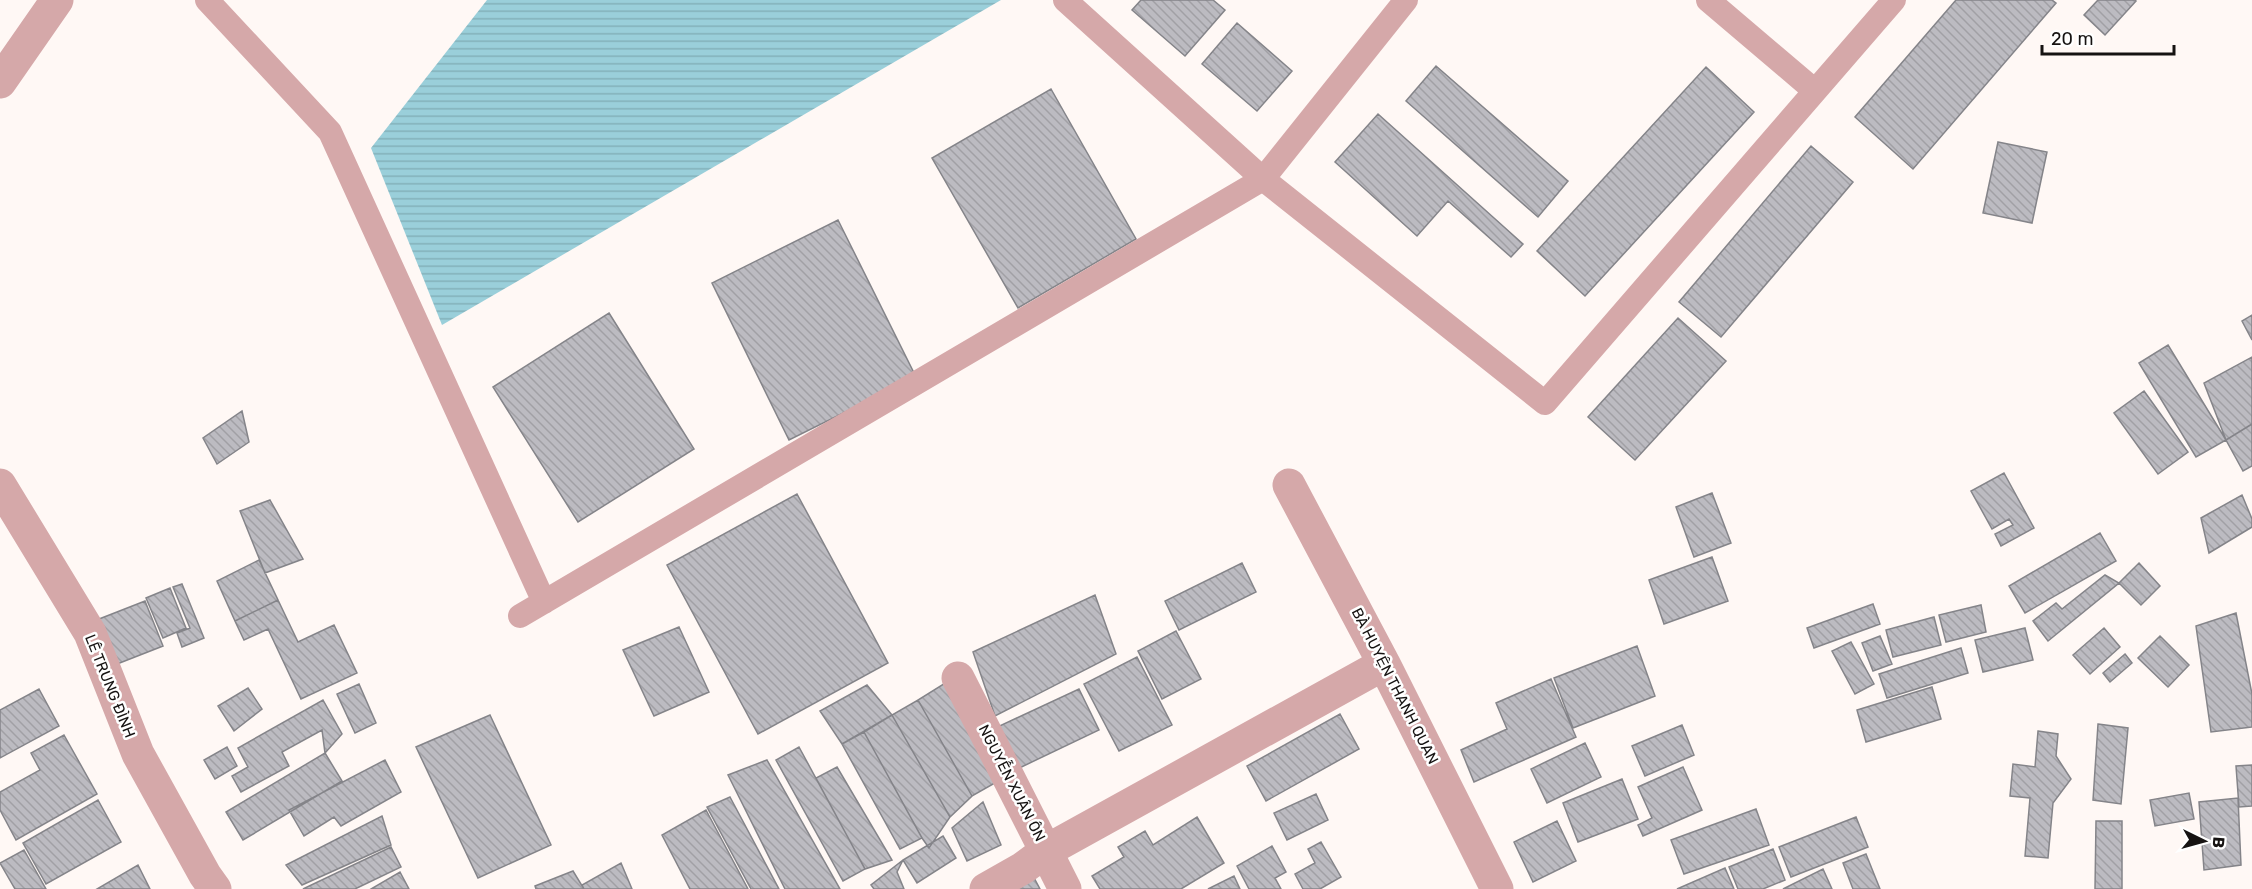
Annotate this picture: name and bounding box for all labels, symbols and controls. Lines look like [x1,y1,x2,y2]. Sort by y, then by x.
scale bar [2042,18,2174,56]
text: 20 m [2051,28,2093,50]
street label: BÀ HUYỆN THANH QUAN [1348,605,1442,767]
street label: LÊ TRUNG ĐÌNH [81,632,139,740]
street label: NGUYỄN XUÂN ÔN [975,721,1051,844]
north arrow [2174,811,2234,871]
text: B [2208,836,2228,849]

